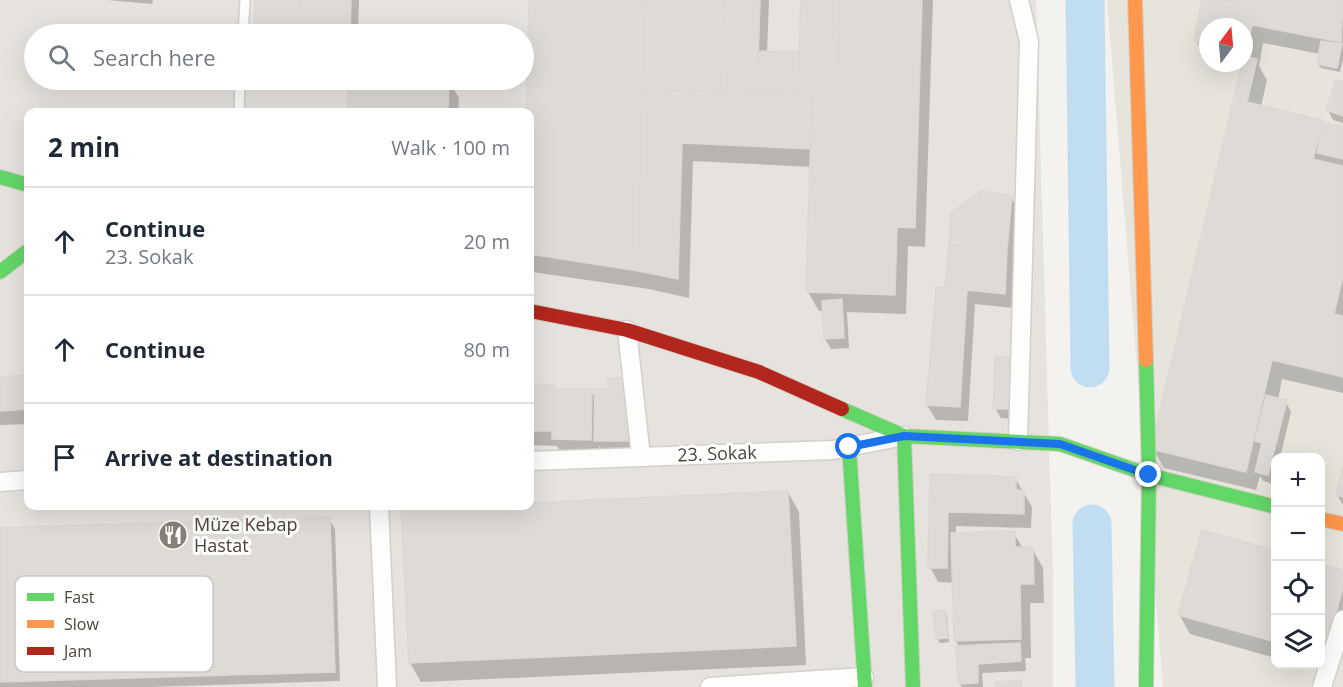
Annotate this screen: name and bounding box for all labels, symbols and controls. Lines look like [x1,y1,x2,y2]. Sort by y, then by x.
north arrow [1199,18,1253,72]
search box [24,24,534,90]
icon: search [45,41,78,74]
text: Search here [93,42,216,72]
text: 2 min [48,129,120,165]
text: Walk · 100 m [391,134,510,161]
text: Continue [105,213,205,243]
icon: ahead [48,225,81,258]
text: 20 m [463,228,510,255]
text: 23. Sokak [105,243,193,270]
icon: ahead [48,333,81,366]
text: Continue [105,334,205,364]
text: 80 m [463,336,510,363]
route start [835,433,861,459]
street label: 23. Sokak [677,440,758,466]
icon: arrive [48,441,81,474]
text: Arrive at destination [105,442,333,472]
map controls [1271,453,1325,669]
button: + [1271,453,1325,507]
route end [1135,461,1161,487]
button: − [1271,507,1325,561]
place label: Müze Kebap Hastat [194,512,298,557]
restaurant icon: Müze Kebap Hastat [157,519,189,551]
button: locate [1271,561,1325,615]
legend [15,576,213,672]
text: Fast [64,586,95,608]
text: Slow [64,613,99,635]
button: layers [1271,615,1325,669]
text: Jam [62,640,92,662]

